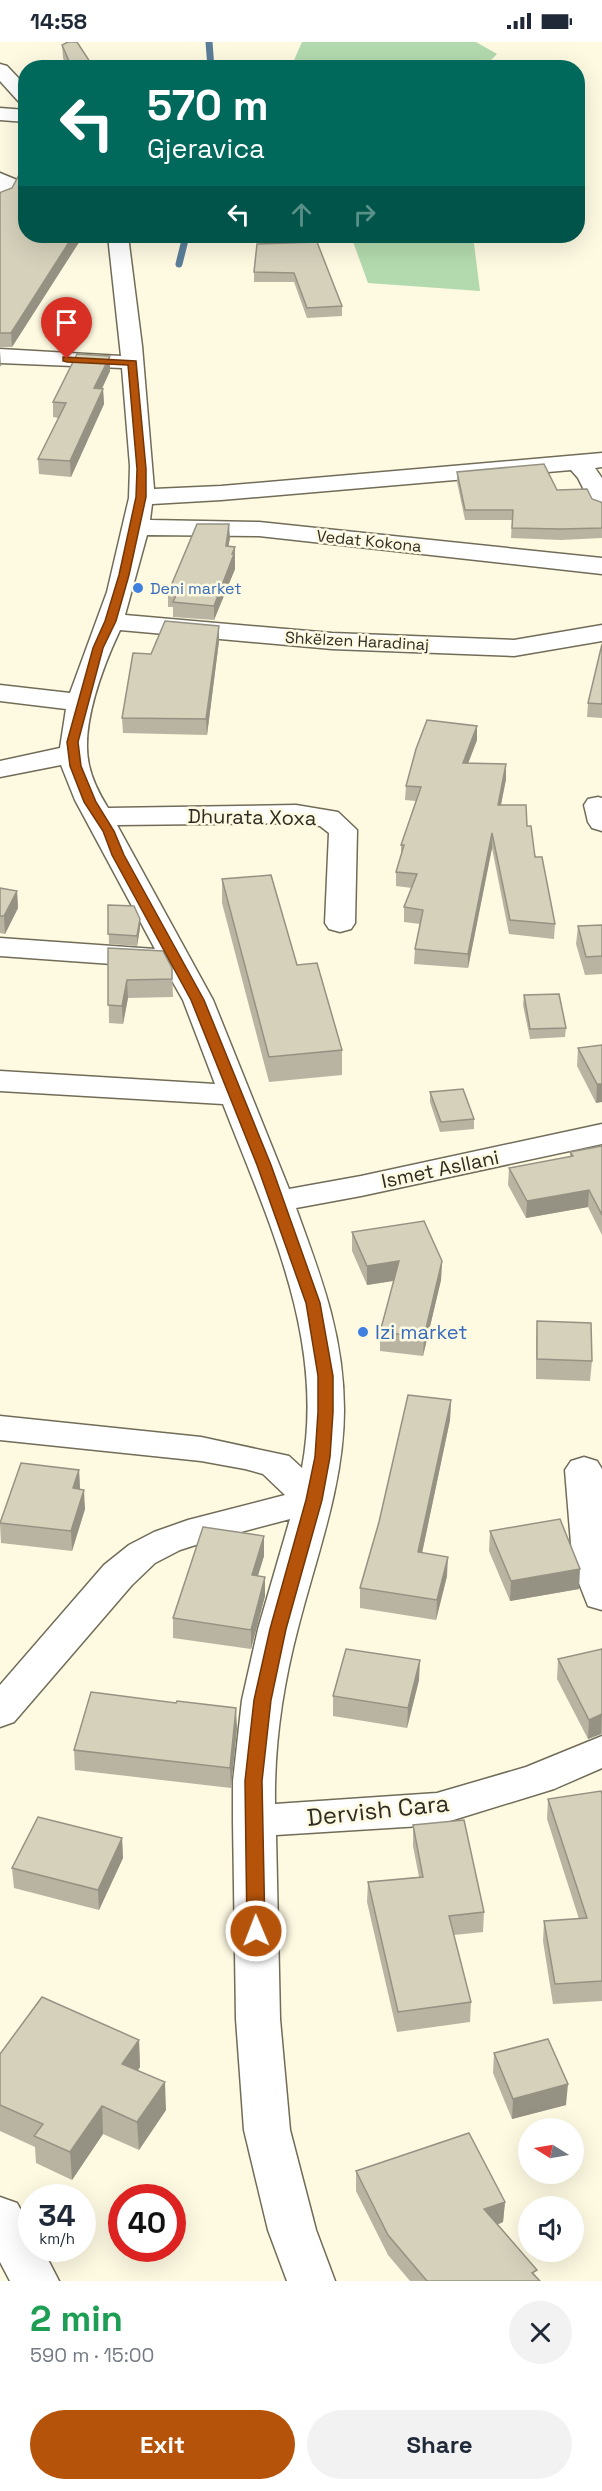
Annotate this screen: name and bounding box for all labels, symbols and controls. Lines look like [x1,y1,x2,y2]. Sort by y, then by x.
text: 14:58 [30,7,87,35]
text: 570 m [147,79,269,132]
icon: left [48,84,126,162]
text: Gjeravica [147,131,265,166]
icon: left [222,198,255,231]
icon: ahead [285,198,318,231]
icon: right [348,198,381,231]
pin [41,297,92,359]
icon: arrive [50,306,83,339]
street label: Vedat Kokona [315,525,423,557]
place label: Deni market [150,578,242,599]
marker: Deni market [131,581,145,595]
street label: Shkëlzen Haradinaj [284,627,430,655]
street label: Dhurata Xoxa [187,803,317,831]
street label: Ismet Asllani [379,1144,501,1194]
place label: Izi market [375,1319,467,1345]
marker: Izi market [356,1325,370,1339]
street label: Dervish Cara [305,1787,451,1833]
position arrow [224,1899,288,1963]
north arrow [518,2118,584,2184]
map controls [518,2118,584,2262]
speed limit sign: 40 [108,2184,186,2262]
text: 34 [38,2196,76,2235]
button: sound [518,2196,584,2262]
text: km/h [39,2229,75,2248]
text: 2 min [30,2296,123,2342]
button: close [509,2301,572,2364]
text: 590 m · 15:00 [30,2342,154,2368]
button: Exit [30,2410,295,2479]
button: Share [307,2410,572,2479]

